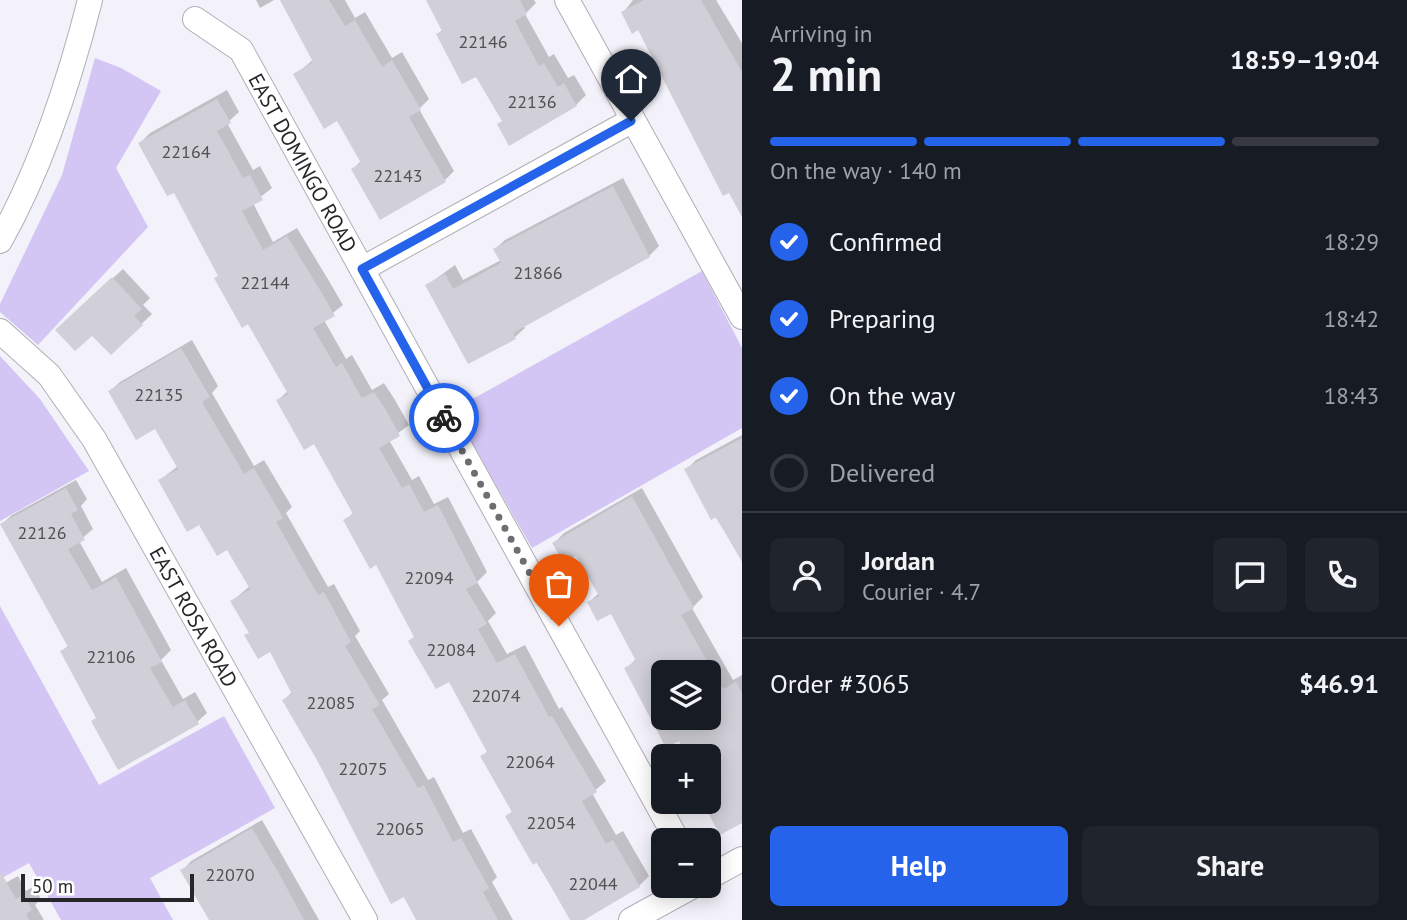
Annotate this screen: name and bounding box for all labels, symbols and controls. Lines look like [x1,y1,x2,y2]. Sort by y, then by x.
text: Arriving in [770,19,872,48]
house number: 22146 [458,30,508,53]
text: 18:59–19:04 [1230,43,1379,76]
text: 2 min [770,44,882,104]
pin [601,49,661,121]
icon: home [612,60,650,98]
street label: EAST DOMINGO ROAD [243,68,363,257]
house number: 22136 [507,90,557,113]
house number: 22164 [161,140,211,163]
text: On the way · 140 m [770,156,962,185]
house number: 22143 [373,164,423,187]
icon: check [770,223,808,261]
text: Confirmed [829,225,942,258]
text: 18:29 [1324,227,1379,256]
house number: 21866 [513,261,563,284]
house number: 22144 [240,271,290,294]
icon: check [770,300,808,338]
text: Preparing [829,302,936,335]
text: 18:42 [1324,304,1379,333]
icon: check [770,377,808,415]
text: On the way [829,379,955,412]
text: 18:43 [1324,381,1379,410]
house number: 22135 [134,383,184,406]
courier [409,383,479,453]
icon: bike [425,399,463,437]
text: Delivered [829,456,935,489]
house number: 22126 [17,521,67,544]
button: person [770,538,844,612]
button: chat [1213,538,1287,612]
button: phone [1305,538,1379,612]
street label: EAST ROSA ROAD [144,542,244,692]
text: Jordan [862,544,935,577]
pin [529,554,589,626]
icon: bag [540,565,578,603]
house number: 22094 [404,566,454,589]
text: Courier · 4.7 [862,577,981,606]
house number: 22084 [426,638,476,661]
house number: 22106 [86,645,136,668]
map controls [651,660,721,898]
button: layers [651,660,721,730]
text: Order #3065 [770,667,910,700]
text: $46.91 [1299,667,1379,700]
house number: 22074 [471,684,521,707]
house number: 22085 [306,691,356,714]
button: + [651,744,721,814]
house number: 22064 [505,750,555,773]
house number: 22075 [338,757,388,780]
house number: 22054 [526,811,576,834]
house number: 22065 [375,817,425,840]
button: Help [770,826,1068,906]
button: Share [1082,826,1379,906]
button: − [651,828,721,898]
house number: 22070 [205,863,255,886]
scale bar [21,871,194,903]
house number: 22044 [568,872,618,895]
text: 50 m [32,874,73,898]

